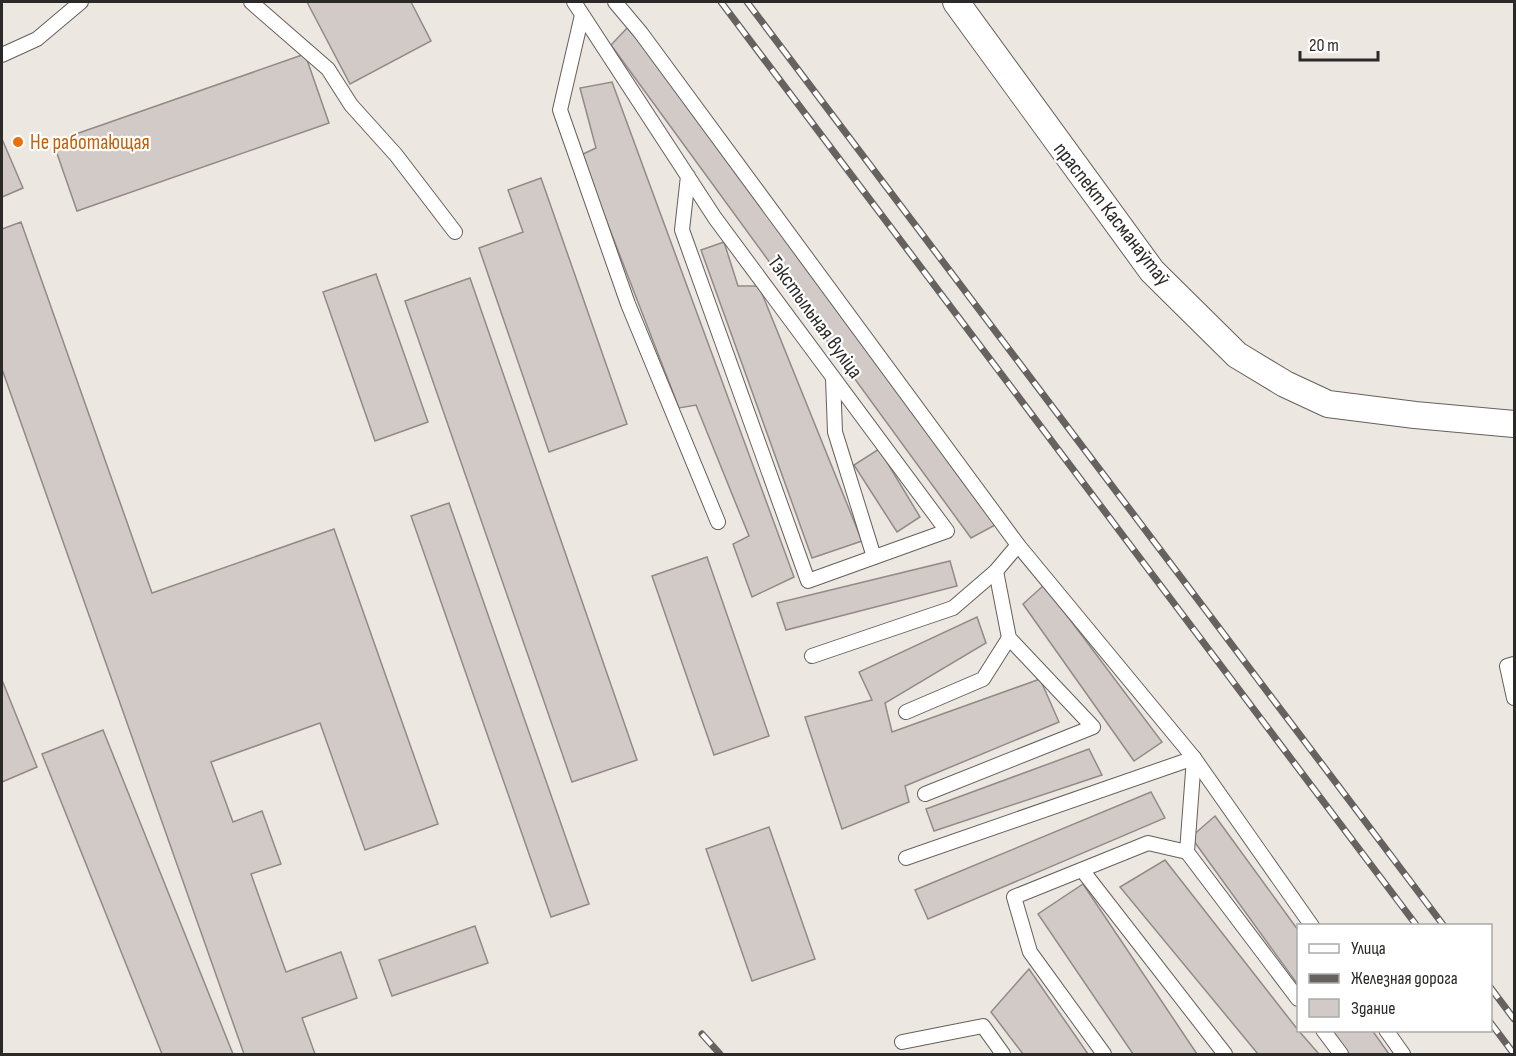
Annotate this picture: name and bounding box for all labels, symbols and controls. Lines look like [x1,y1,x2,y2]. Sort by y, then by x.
scale bar [1300,24,1378,62]
text: 20 m [1309,35,1339,56]
place label: Не работающая [30,130,150,155]
marker: Не работающая [11,135,25,149]
street label: праспект Касманаўтаў [1048,137,1176,291]
street label: Тэкстыльная вуліца [762,251,868,383]
legend [1297,924,1492,1032]
text: Улица [1351,938,1386,959]
text: Железная дорога [1351,968,1458,989]
text: Здание [1351,998,1396,1019]

